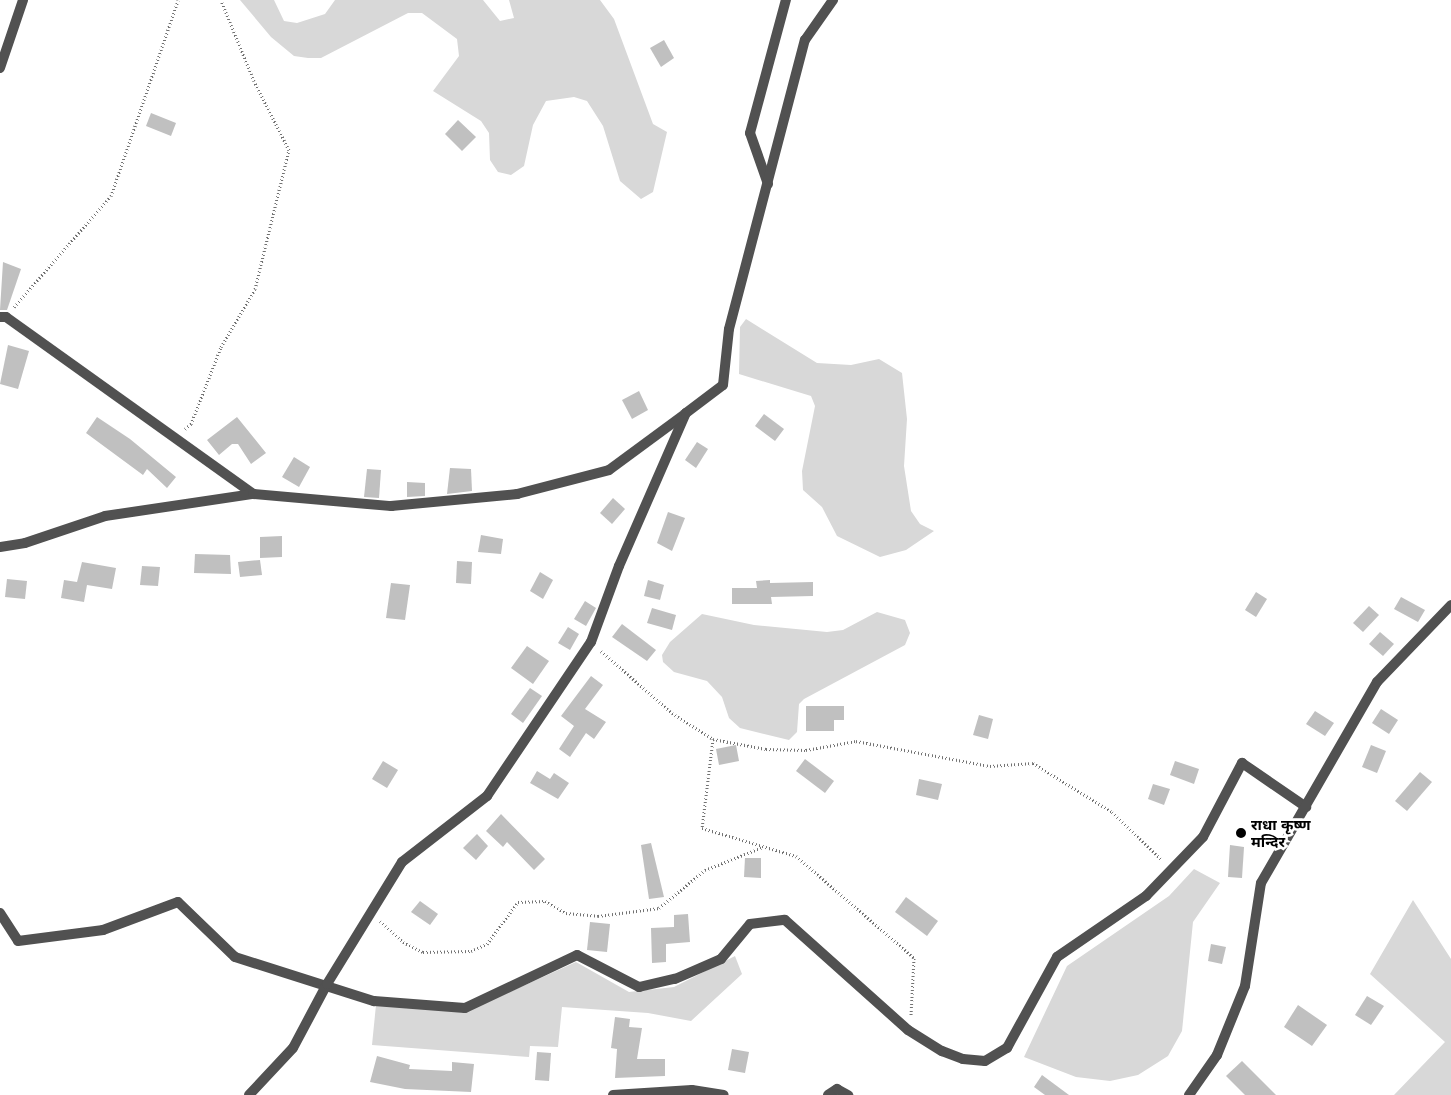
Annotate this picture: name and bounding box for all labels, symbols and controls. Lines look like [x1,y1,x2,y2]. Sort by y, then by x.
place label: राधा कृष्ण मन्दिर [1251,815,1311,850]
marker: राधा कृष्ण मन्दिर [1235,827,1247,839]

